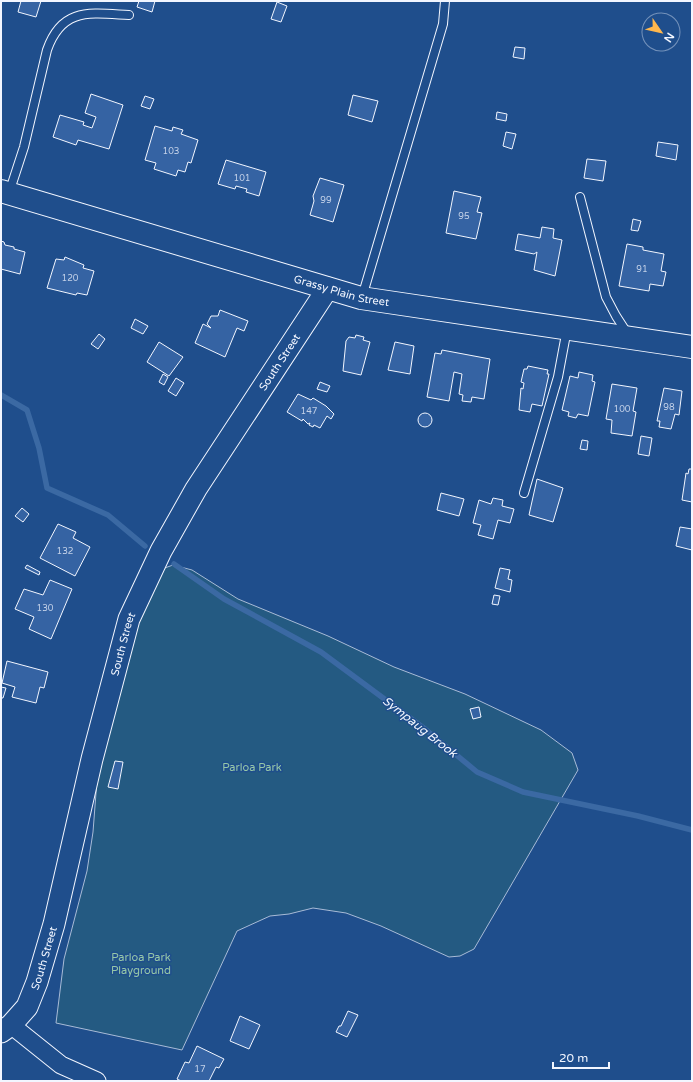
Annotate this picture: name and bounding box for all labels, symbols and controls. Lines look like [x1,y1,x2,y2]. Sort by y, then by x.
north arrow [641,12,681,52]
text: N [661,30,677,45]
house number: 103 [163,146,179,157]
house number: 101 [234,173,250,184]
house number: 99 [320,195,332,206]
house number: 95 [458,211,470,222]
house number: 91 [636,264,648,275]
street label: Grassy Plain Street [292,272,390,309]
house number: 120 [62,273,79,284]
street label: South Street [256,331,303,393]
house number: 98 [663,402,675,413]
house number: 100 [614,404,631,415]
house number: 147 [301,406,318,417]
house number: 132 [57,546,73,557]
house number: 130 [37,603,54,614]
street label: South Street [108,610,138,677]
water label: Sympaug Brook [380,694,461,761]
park label: Parloa Park [222,761,282,774]
street label: South Street [28,925,59,992]
park label: Parloa Park Playground [111,951,171,977]
scale bar [553,1044,609,1070]
text: 20 m [559,1051,588,1065]
house number: 17 [194,1064,206,1075]

